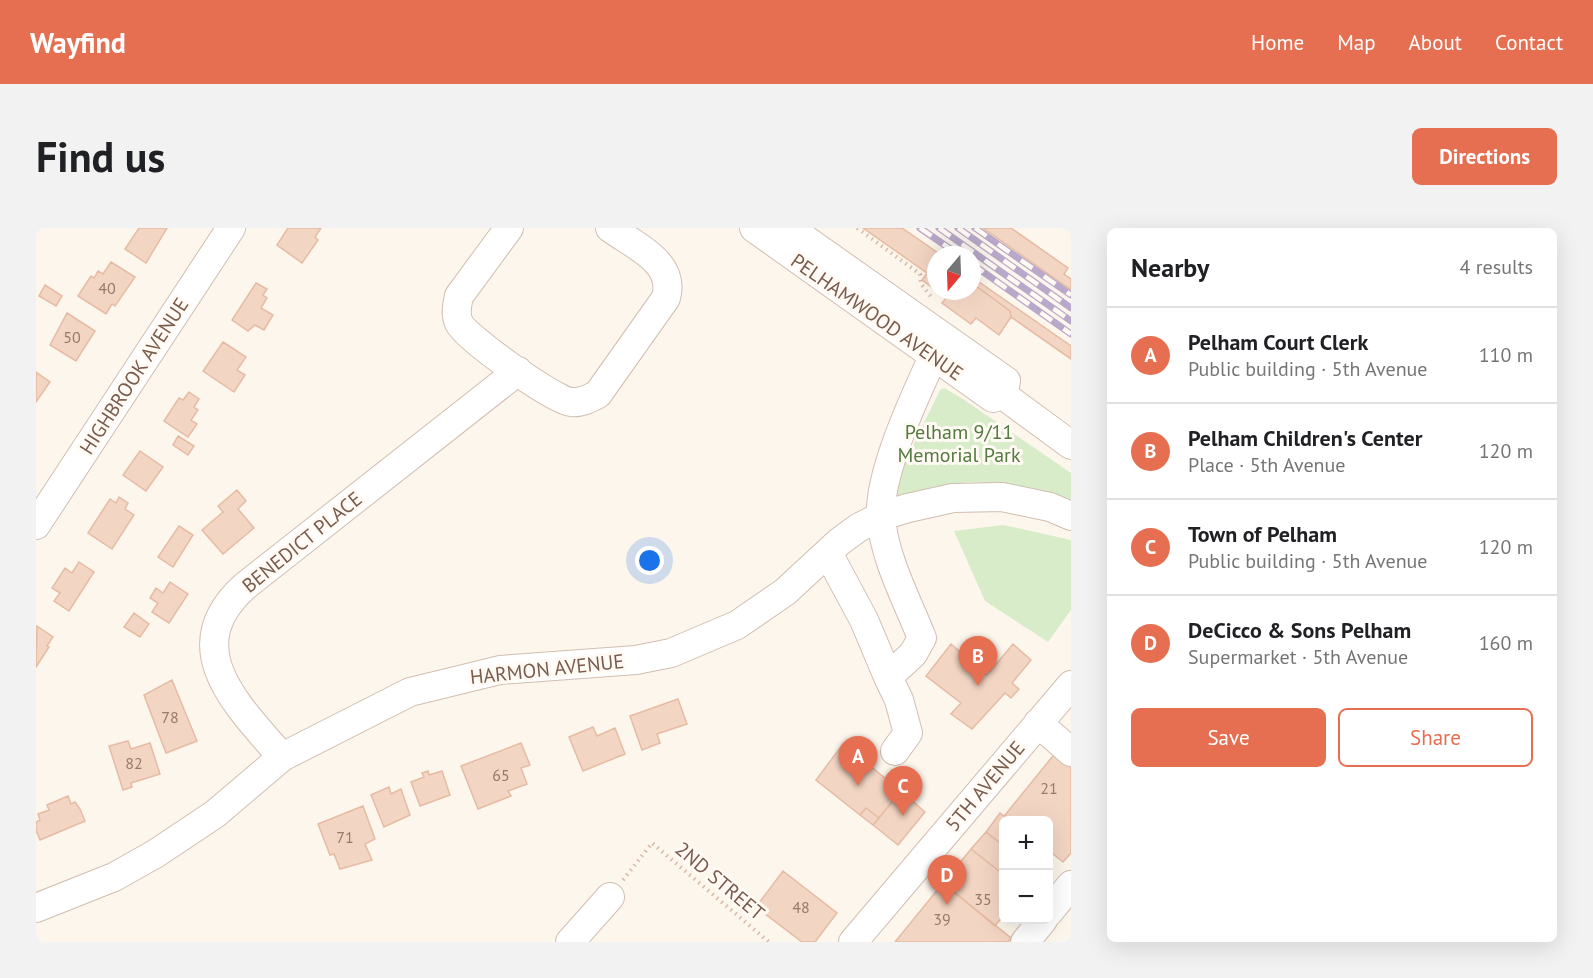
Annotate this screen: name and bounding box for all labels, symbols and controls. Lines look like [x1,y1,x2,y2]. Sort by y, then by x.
text: Wayfind [30,24,126,61]
text: Home [1251,29,1304,56]
text: Map [1337,29,1376,56]
text: About [1409,29,1462,56]
text: Contact [1495,29,1563,56]
button: Directions [1412,128,1557,185]
text: Find us [36,129,165,184]
north arrow [927,246,981,300]
street label: PELHAMWOOD AVENUE [786,248,968,386]
text: Nearby [1131,251,1209,284]
text: 4 results [1460,254,1533,280]
house number: 40 [98,278,116,298]
street label: HIGHBROOK AVENUE [74,293,194,459]
house number: 50 [63,327,81,347]
text: Pelham Court Clerk [1188,328,1368,356]
text: A [1144,342,1157,368]
text: 110 m [1479,342,1533,368]
text: Public building · 5th Avenue [1188,356,1428,382]
park label: Pelham 9/11 Memorial Park [898,419,1021,468]
text: Pelham Children's Center [1188,424,1422,452]
text: B [1145,438,1156,464]
text: 120 m [1479,438,1533,464]
text: Place · 5th Avenue [1188,452,1345,478]
street label: BENEDICT PLACE [237,486,367,598]
text: Town of Pelham [1188,520,1337,548]
text: C [1145,534,1156,560]
text: 120 m [1479,534,1533,560]
your location [635,546,664,575]
text: Public building · 5th Avenue [1188,548,1428,574]
text: DeCicco & Sons Pelham [1188,616,1411,644]
text: D [1144,630,1157,656]
text: 160 m [1479,630,1533,656]
pin: B [958,636,998,686]
text: Supermarket · 5th Avenue [1188,644,1408,670]
street label: HARMON AVENUE [469,648,625,690]
house number: 78 [161,707,179,727]
button: Save [1131,708,1326,767]
button: Share [1338,708,1533,767]
street label: 5TH AVENUE [940,735,1030,837]
pin: A [838,736,878,786]
house number: 82 [125,753,143,773]
house number: 65 [492,765,510,785]
pin: C [884,766,922,816]
house number: 21 [1040,778,1058,798]
map controls [999,816,1053,924]
button: + [999,816,1053,870]
house number: 71 [336,827,354,847]
street label: 2ND STREET [670,836,770,926]
pin: D [928,856,966,905]
button: − [999,870,1053,924]
house number: 35 [974,889,992,909]
house number: 48 [792,897,810,917]
house number: 39 [933,909,951,929]

